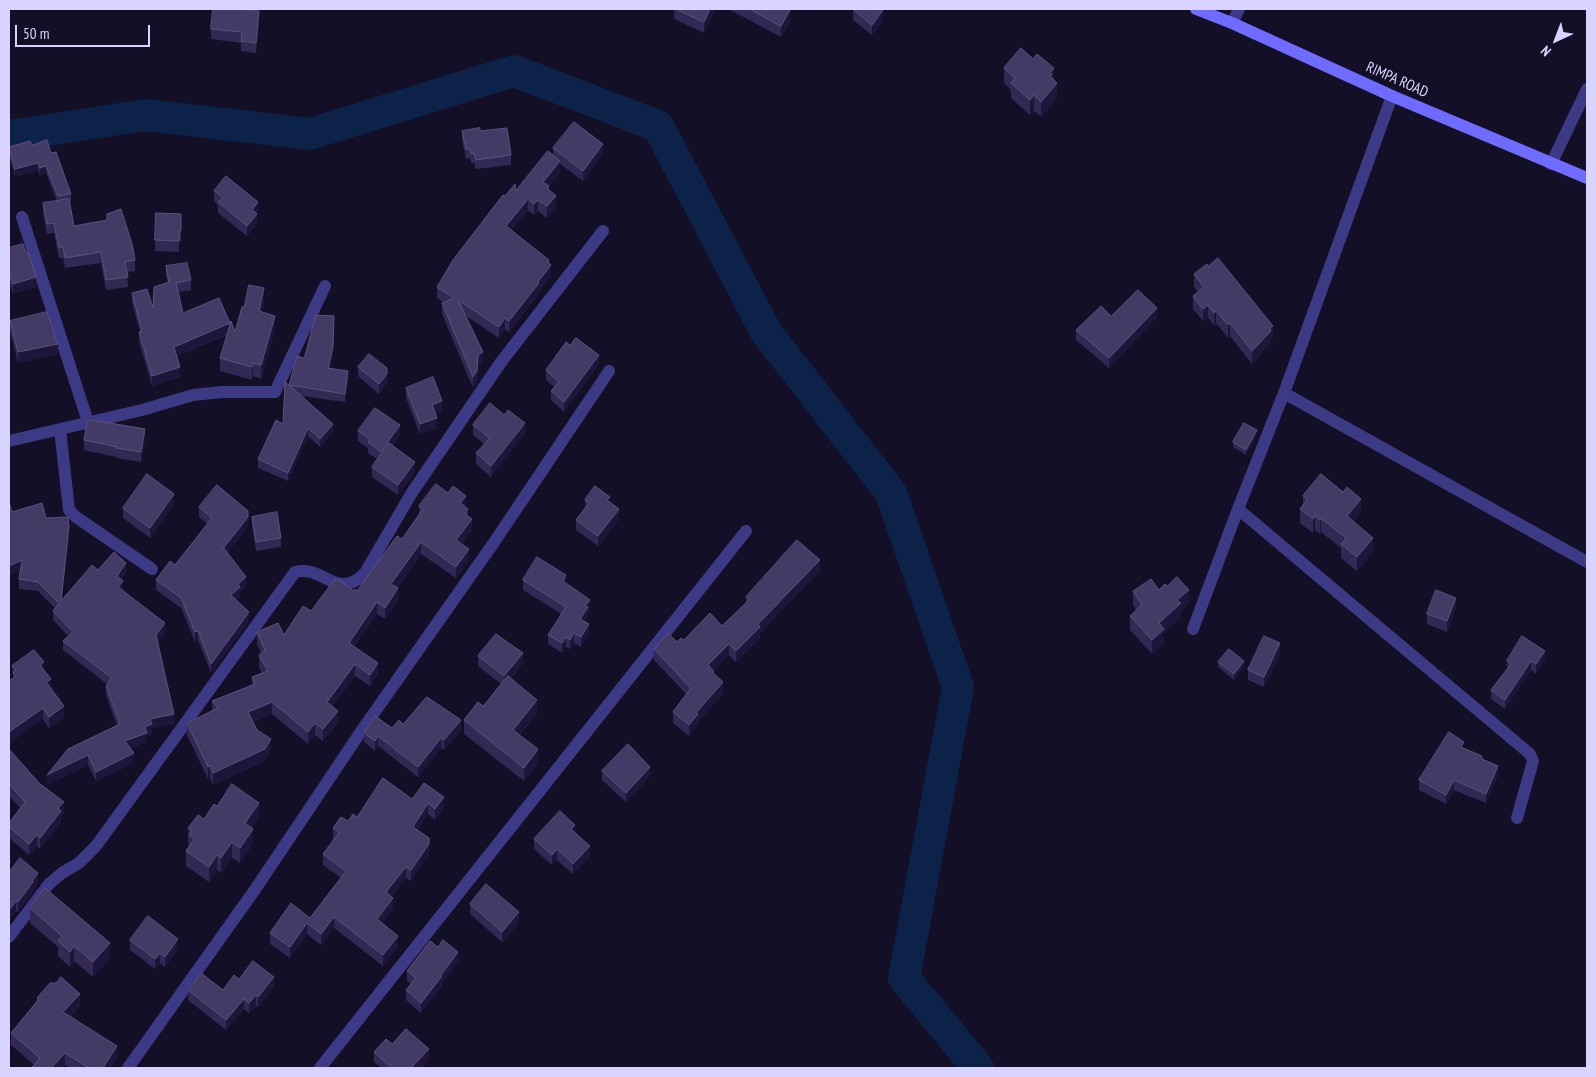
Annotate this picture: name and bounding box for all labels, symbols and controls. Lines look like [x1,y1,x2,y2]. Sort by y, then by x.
scale bar [18,15,152,47]
north arrow [1531,15,1581,65]
text: 50 m [23,24,49,43]
text: N [1537,42,1555,60]
street label: RIMPA ROAD [1363,58,1431,102]

